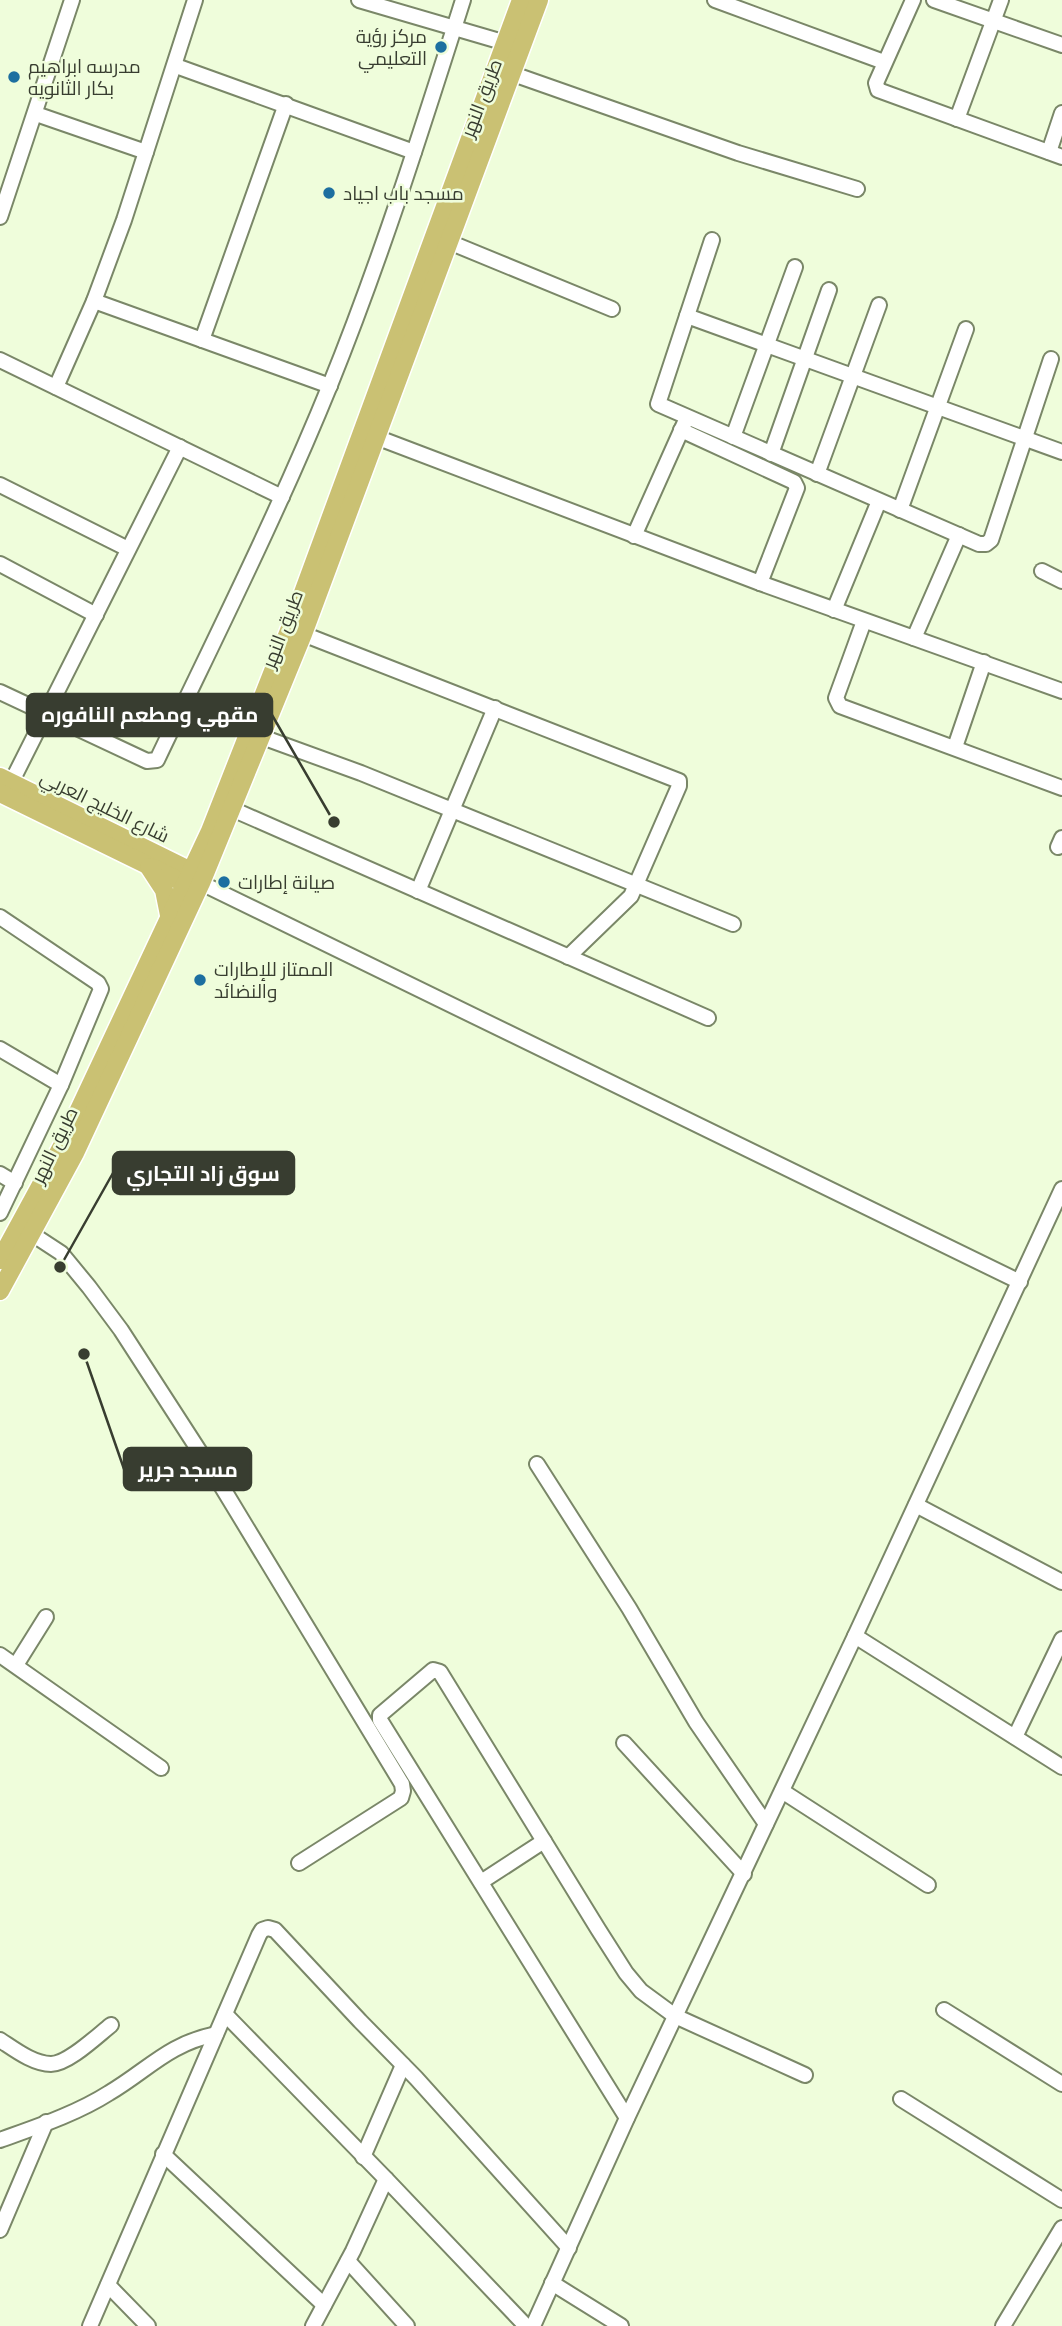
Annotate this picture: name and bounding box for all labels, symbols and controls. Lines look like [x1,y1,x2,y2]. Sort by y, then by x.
place label: مركز رؤية التعليمي [356,25,427,73]
marker: مركز رؤية التعليمي [433,39,449,55]
place label: مدرسه ابراهيم بكار الثانويه [28,55,141,100]
street label: طريق النهر [456,56,508,142]
marker: مدرسه ابراهيم بكار الثانويه [6,69,22,85]
place label: مسجد باب اجياد [343,182,464,205]
marker: مسجد باب اجياد [321,185,337,201]
street label: طريق النهر [257,587,309,673]
callout: مقهي ومطعم النافوره [27,694,272,736]
text: مقهي ومطعم النافوره [42,703,258,732]
street label: شارع الخليج العربي [35,765,173,850]
place label: صيانة إطارات [238,871,335,894]
marker: صيانة إطارات [216,874,232,890]
place label: الممتاز للإطارات والنضائد [214,958,333,1003]
marker: الممتاز للإطارات والنضائد [192,972,208,988]
street label: طريق النهر [26,1103,84,1188]
callout: سوق زاد التجاري [113,1152,294,1194]
text: سوق زاد التجاري [126,1162,280,1191]
callout: مسجد جرير [124,1448,251,1490]
text: مسجد جرير [137,1458,238,1482]

